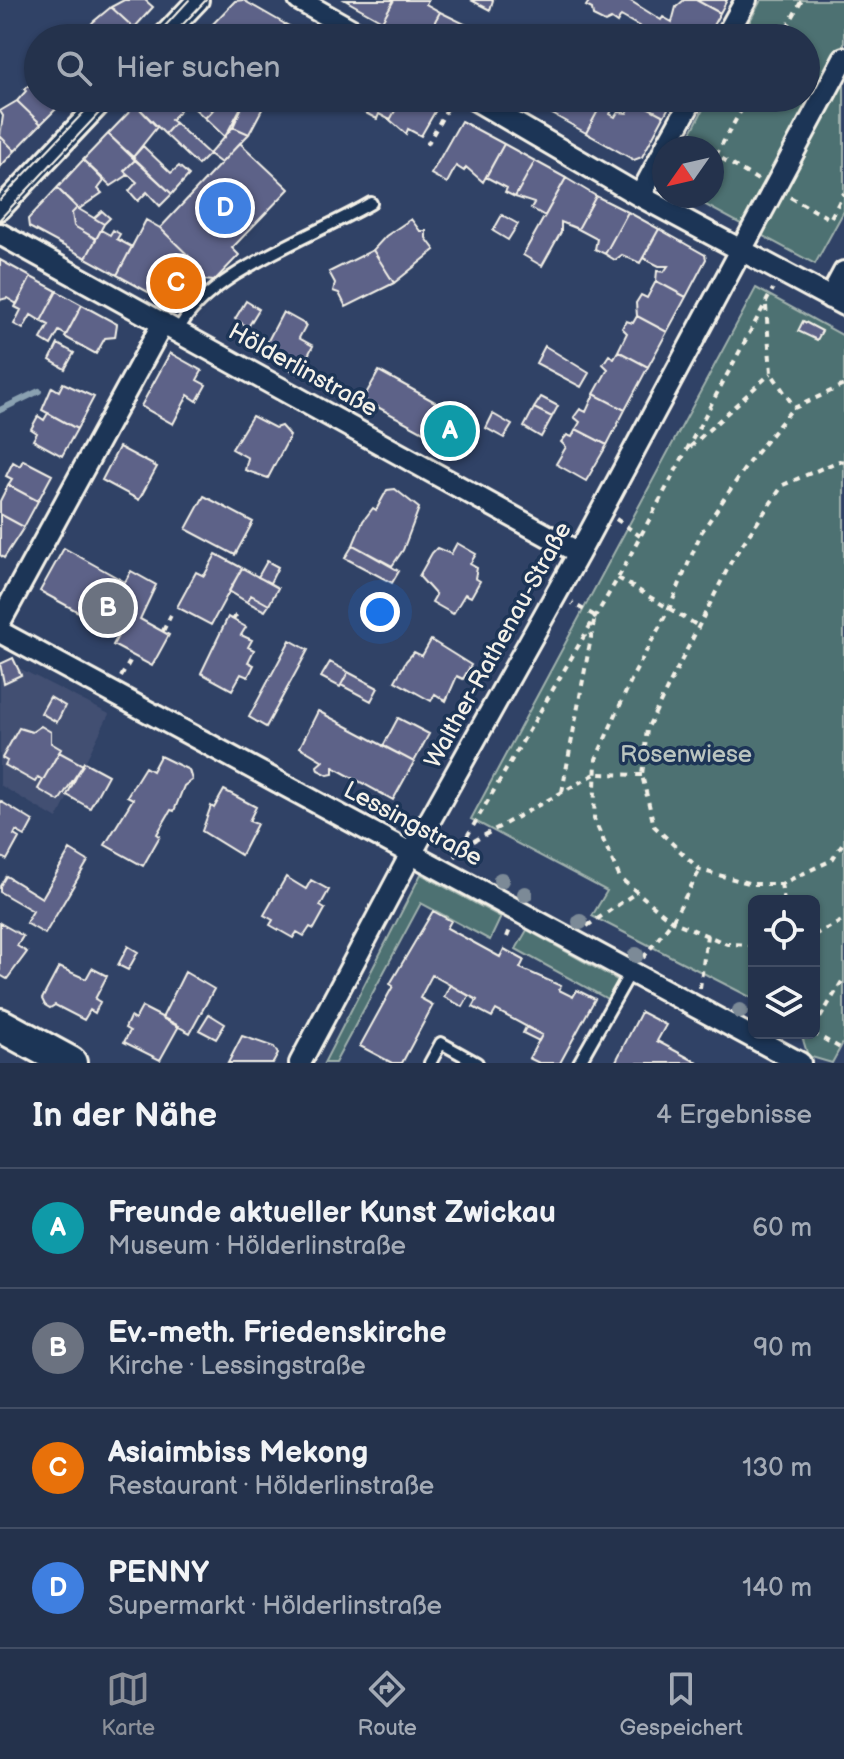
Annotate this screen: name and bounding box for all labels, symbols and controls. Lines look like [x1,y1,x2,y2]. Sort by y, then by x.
search box [24,24,820,112]
icon: search [52,46,96,90]
text: Hier suchen [116,50,281,86]
north arrow [652,136,724,208]
pin: D [199,178,251,238]
pin: C [150,253,202,313]
street label: Hölderlinstraße [223,317,383,423]
pin: A [424,401,476,461]
street label: Walther-Rathenau-Straße [418,517,578,773]
pin: B [82,578,134,638]
your location [360,592,400,632]
park label: Rosenwiese [620,740,752,769]
street label: Lessingstraße [339,775,487,873]
map controls [748,895,820,1039]
button: locate [748,895,820,967]
button: layers [748,967,820,1039]
text: In der Nähe [32,1095,217,1136]
text: 4 Ergebnisse [656,1100,812,1131]
text: Freunde aktueller Kunst Zwickau [108,1195,556,1231]
text: A [50,1213,66,1244]
text: 60 m [752,1213,812,1244]
text: Museum · Hölderlinstraße [108,1231,406,1262]
text: Ev.-meth. Friedenskirche [108,1315,447,1351]
text: B [49,1333,67,1364]
text: 90 m [753,1333,812,1364]
text: Kirche · Lessingstraße [108,1351,366,1382]
text: Asiaimbiss Mekong [108,1435,368,1471]
text: C [49,1453,67,1484]
text: 130 m [742,1453,812,1484]
text: Restaurant · Hölderlinstraße [108,1471,434,1502]
text: PENNY [108,1555,209,1591]
text: D [49,1573,67,1604]
text: 140 m [742,1573,812,1604]
text: Supermarkt · Hölderlinstraße [108,1591,442,1622]
tab: Karte [101,1667,155,1742]
tab: Route [358,1667,417,1742]
tab: Gespeichert [619,1667,743,1742]

